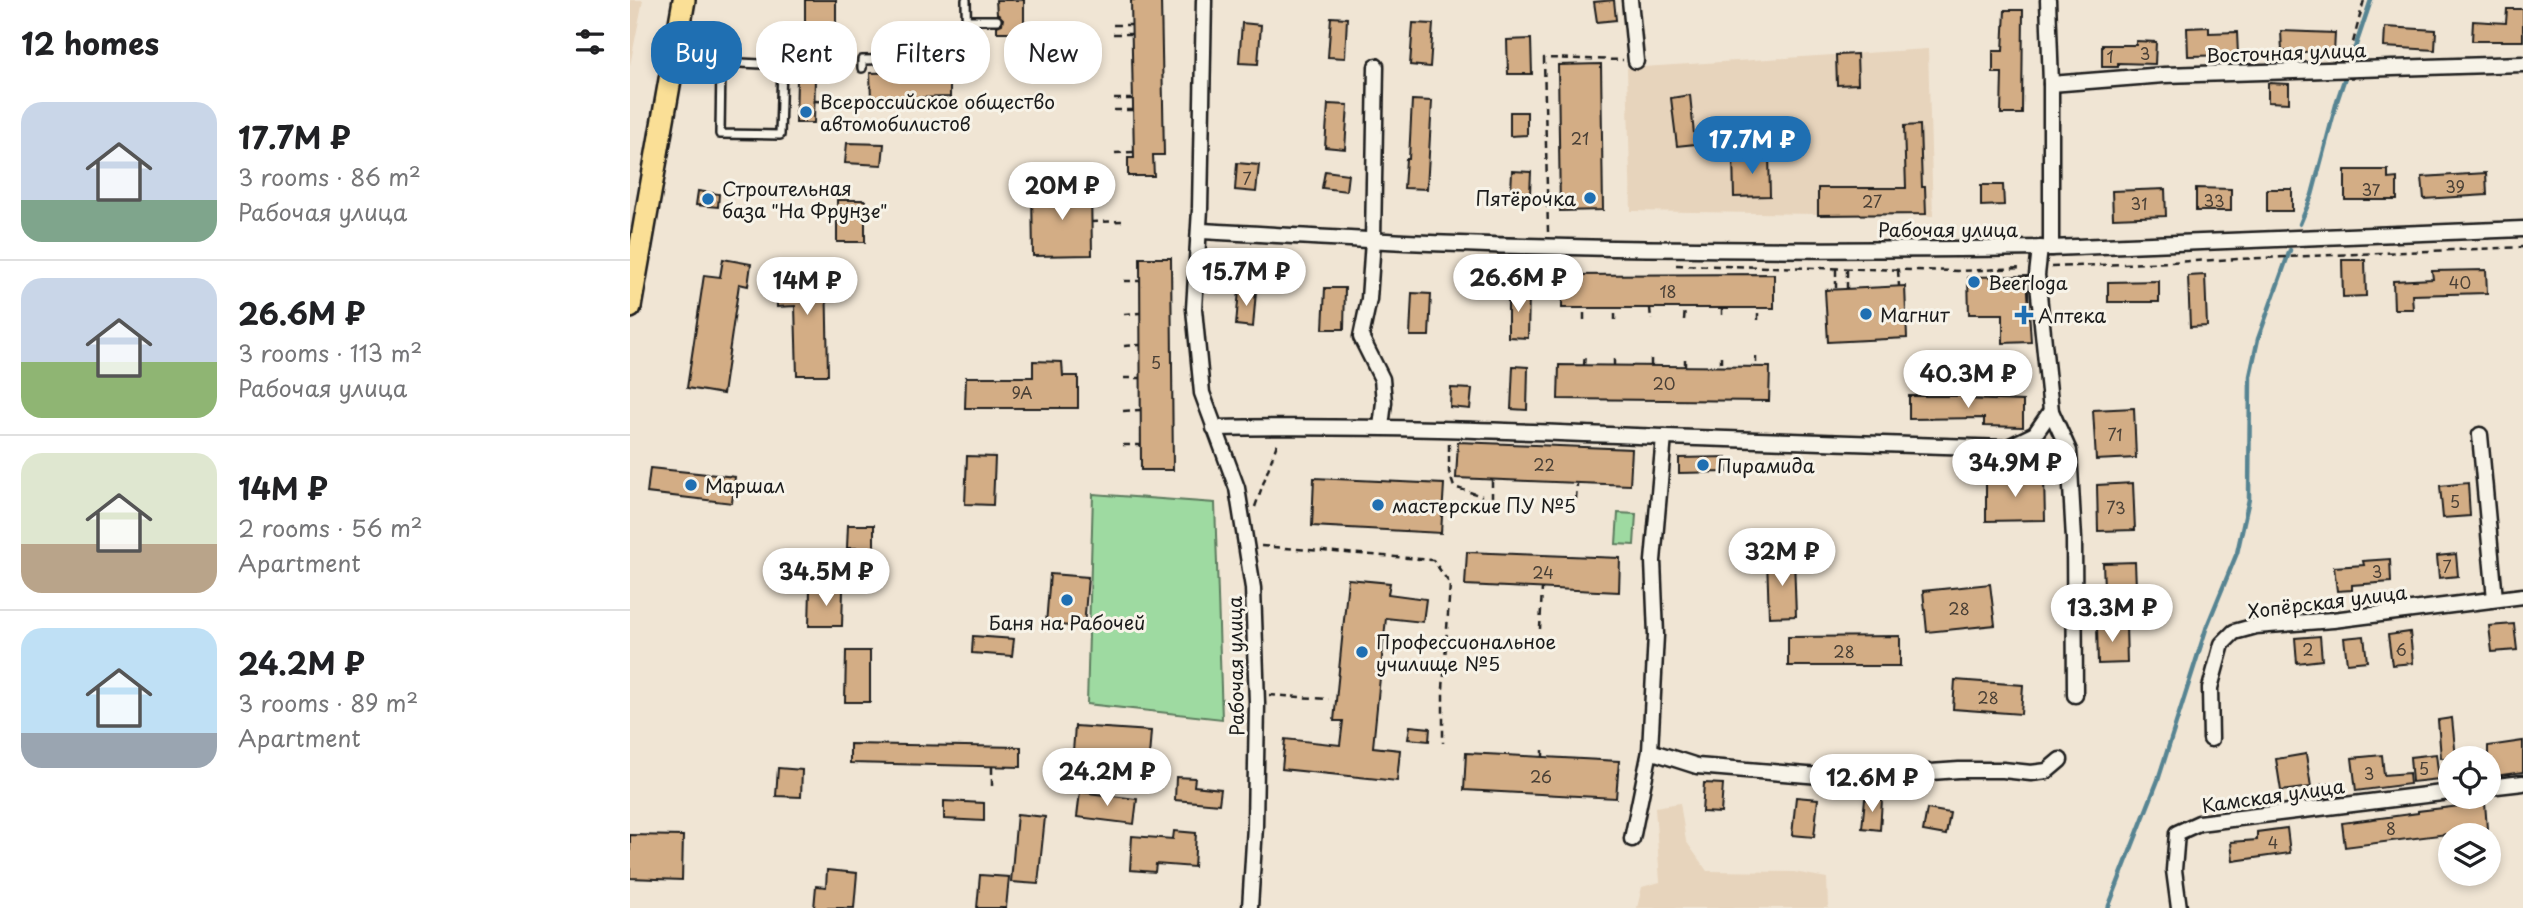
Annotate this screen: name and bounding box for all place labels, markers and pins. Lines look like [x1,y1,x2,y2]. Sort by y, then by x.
place label: Всероссийское общество автомобилистов [820,87,1055,137]
marker: Всероссийское общество автомобилистов [798,104,814,120]
pin: 17.7M ₽ [1687,116,1817,176]
pin: 20M ₽ [1013,162,1111,222]
place label: Строительная база "На Фрунзе" [722,174,888,224]
place label: Пятёрочка [1475,184,1576,212]
marker: Пятёрочка [1582,190,1598,206]
marker: Строительная база "На Фрунзе" [700,191,716,207]
pin: 15.7M ₽ [1181,248,1311,308]
pin: 26.6M ₽ [1453,254,1583,314]
pin: 14M ₽ [758,258,856,317]
place label: Beerloga [1988,268,2068,296]
marker: Beerloga [1966,274,1982,290]
place label: Магнит [1880,300,1950,328]
place label: Аптека [2038,301,2106,329]
marker: Магнит [1858,306,1874,322]
marker: Аптека [2016,307,2032,323]
pin: 40.3M ₽ [1903,350,2033,410]
pin: 34.9M ₽ [1950,440,2080,499]
place label: Пирамида [1717,451,1815,479]
marker: Пирамида [1695,457,1711,473]
place label: Маршал [705,471,785,499]
marker: Маршал [683,477,699,493]
place label: мастерские ПУ №5 [1392,491,1576,519]
marker: мастерские ПУ №5 [1370,497,1386,513]
pin: 32M ₽ [1733,528,1831,588]
pin: 34.5M ₽ [761,548,891,608]
pin: 13.3M ₽ [2047,584,2177,644]
marker: Баня на Рабочей [1059,592,1075,608]
place label: Баня на Рабочей [989,608,1145,636]
place label: Профессиональное училище №5 [1376,627,1556,677]
marker: Профессиональное училище №5 [1354,644,1370,660]
pin: 24.2M ₽ [1042,748,1172,808]
pin: 12.6M ₽ [1807,754,1937,814]

